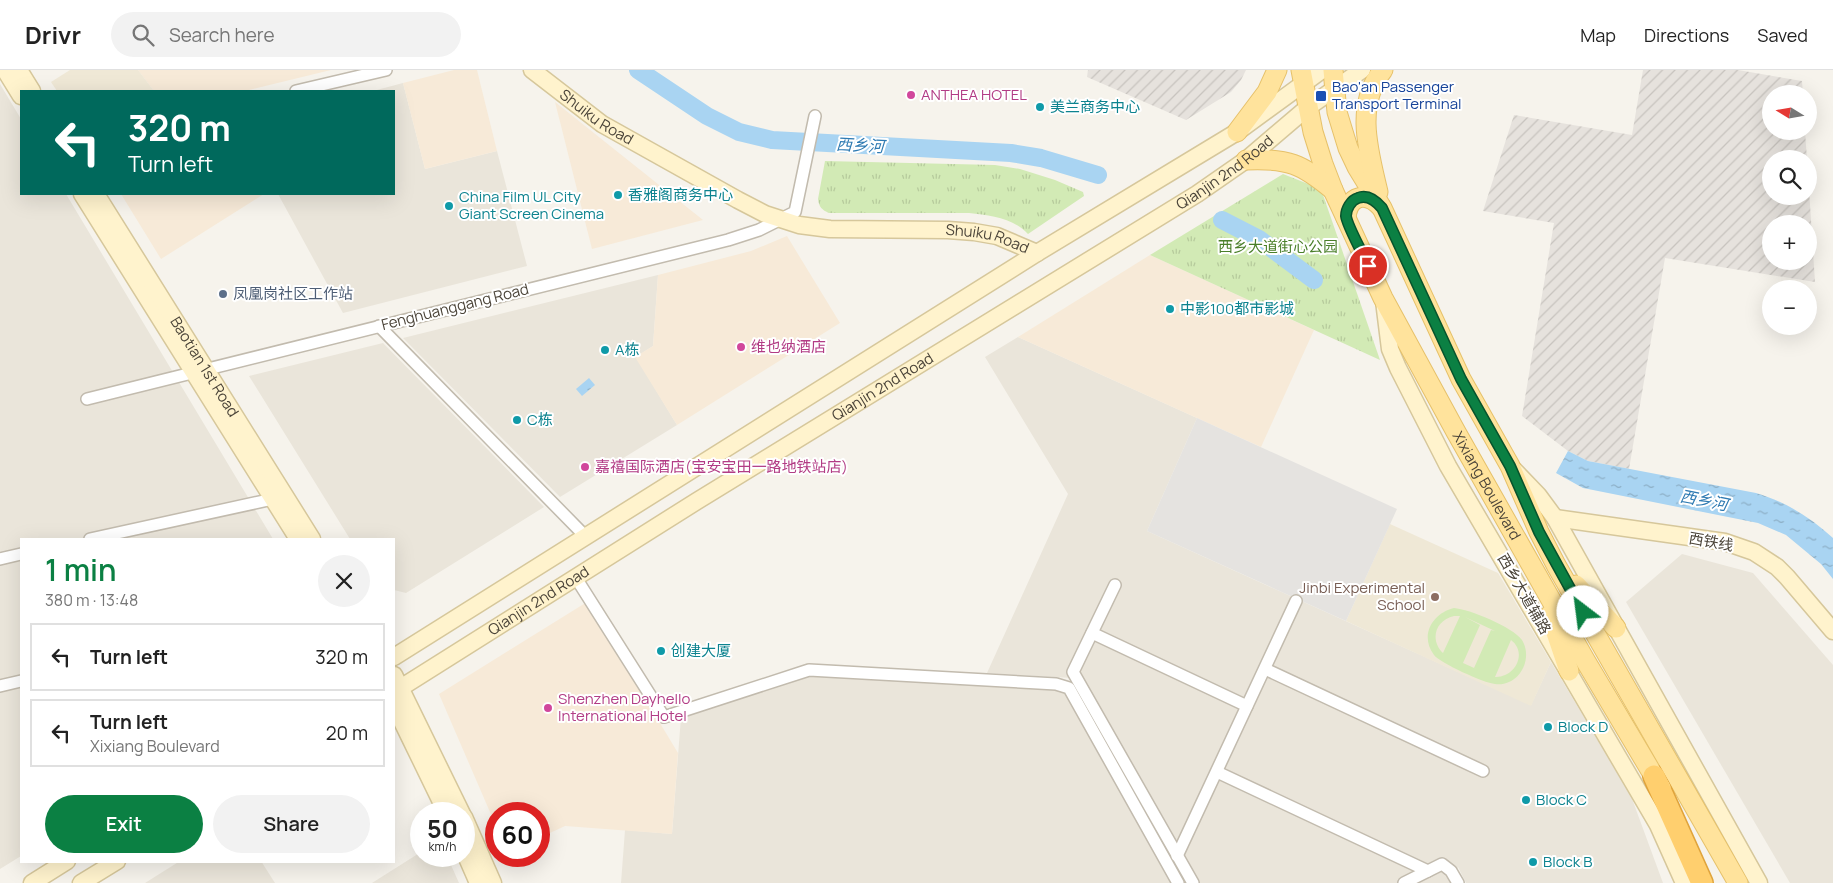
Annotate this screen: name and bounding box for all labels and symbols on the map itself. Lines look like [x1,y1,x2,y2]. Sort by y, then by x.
place label: Bao'an Passenger Transport Terminal [1332,76,1461,114]
street label: Shuiku Road [555,84,637,149]
place label: ANTHEA HOTEL [921,84,1027,105]
north arrow [1762,85,1818,140]
marker: ANTHEA HOTEL [905,89,917,101]
marker: Bao'an Passenger Transport Terminal [1314,89,1328,103]
place label: 美兰商务中心 [1050,96,1140,117]
marker: 美兰商务中心 [1034,101,1046,113]
street label: Qianjin 2nd Road [1172,130,1278,214]
water label: 西乡河 [835,133,888,157]
place label: 香雅阁商务中心 [628,184,733,205]
place label: China Film UL City Giant Screen Cinema [459,186,604,224]
marker: 香雅阁商务中心 [612,189,624,201]
marker: China Film UL City Giant Screen Cinema [443,200,455,212]
street label: Shuiku Road [945,219,1032,258]
park label: 西乡大道街心公园 [1218,236,1338,257]
pin [1347,245,1389,287]
street label: Fenghuanggang Road [379,278,531,335]
place label: 凤凰岗社区工作站 [233,283,353,304]
marker: 凤凰岗社区工作站 [217,288,229,300]
place label: 中影100都市影城 [1180,298,1294,319]
marker: 中影100都市影城 [1164,303,1176,315]
street label: Baotian 1st Road [165,313,244,421]
place label: 维也纳酒店 [751,336,826,357]
place label: A栋 [615,339,640,360]
marker: 维也纳酒店 [735,341,747,353]
marker: A栋 [599,344,611,356]
street label: Qianjin 2nd Road [828,347,937,426]
place label: C栋 [527,409,553,430]
marker: C栋 [511,414,523,426]
street label: Xixiang Boulevard [1448,427,1526,544]
place label: 嘉禧国际酒店(宝安宝田一路地铁站店) [595,456,848,477]
marker: 嘉禧国际酒店(宝安宝田一路地铁站店) [579,461,591,473]
water label: 西乡河 [1678,485,1733,516]
street label: 西铁线 [1687,527,1735,556]
street label: 西乡大道辅路 [1493,550,1556,638]
street label: Qianjin 2nd Road [484,561,593,640]
place label: Jinbi Experimental School [1299,577,1425,615]
position arrow [1556,585,1608,637]
marker: Jinbi Experimental School [1429,591,1441,603]
place label: 创建大厦 [671,640,731,661]
marker: 创建大厦 [655,645,667,657]
place label: Shenzhen Dayhello International Hotel [558,688,690,726]
marker: Shenzhen Dayhello International Hotel [542,702,554,714]
place label: Block D [1558,716,1608,737]
marker: Block D [1542,721,1554,733]
place label: Block C [1536,789,1587,810]
marker: Block C [1520,794,1532,806]
speed limit sign: 60 [485,802,550,867]
place label: Block B [1543,851,1593,872]
marker: Block B [1527,856,1539,868]

